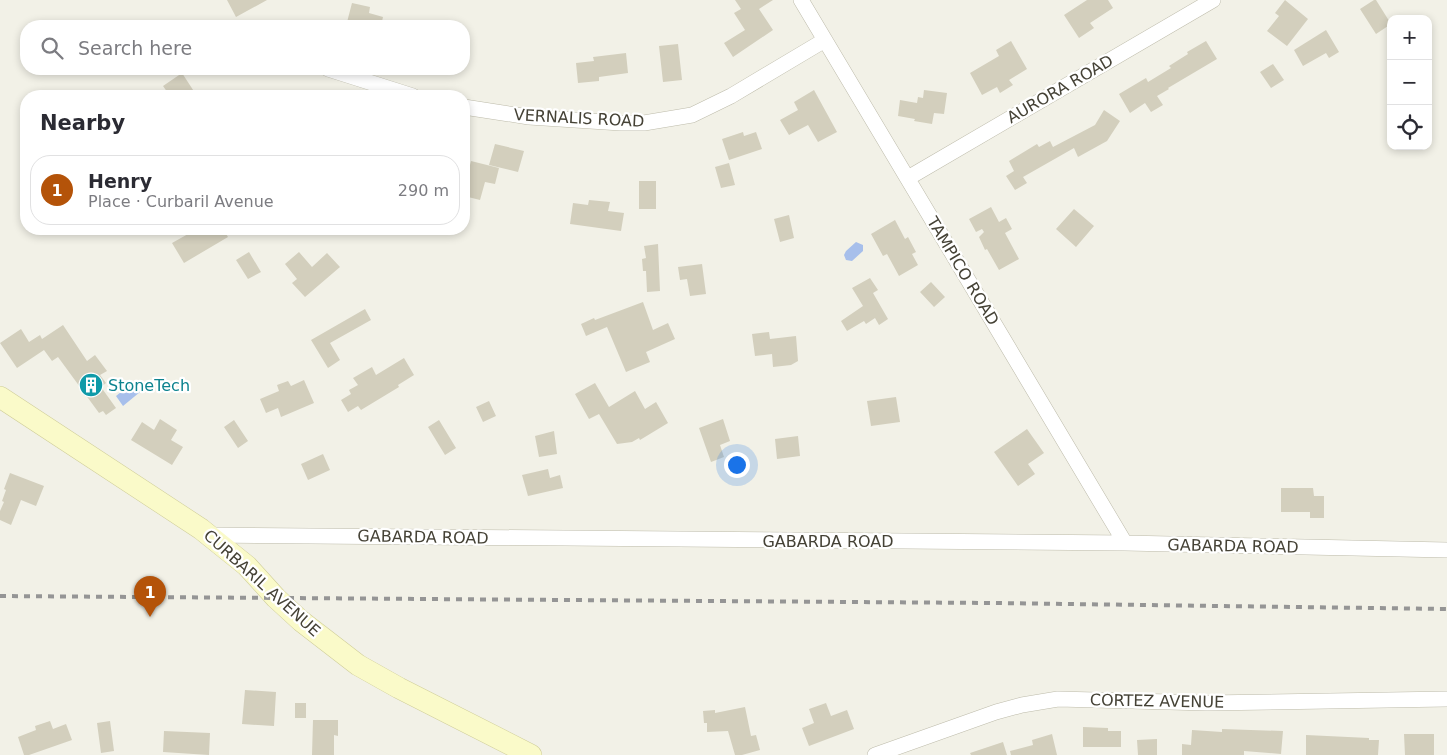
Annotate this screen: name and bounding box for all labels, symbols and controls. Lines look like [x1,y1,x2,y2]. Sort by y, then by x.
map controls [1387,15,1432,150]
button: + [1387,15,1432,60]
search box [20,20,470,75]
icon: search [38,34,66,62]
text: Search here [78,37,192,59]
street label: AURORA ROAD [1003,51,1117,127]
button: − [1387,60,1432,105]
street label: VERNALIS ROAD [513,105,645,131]
button: locate [1387,105,1432,150]
text: Nearby [40,111,125,135]
text: Henry [88,170,152,192]
text: 1 [51,181,63,200]
text: 290 m [398,181,449,200]
text: Place · Curbaril Avenue [88,192,274,211]
street label: TAMPICO ROAD [923,212,1003,329]
building icon: StoneTech [78,372,104,398]
place label: StoneTech [108,376,190,395]
your location [724,452,750,478]
street label: CURBARIL AVENUE [200,526,324,640]
street label: GABARDA ROAD [357,526,489,548]
street label: GABARDA ROAD [762,532,894,551]
street label: GABARDA ROAD [1167,535,1299,557]
pin: 1 [134,576,166,617]
street label: CORTEZ AVENUE [1090,690,1224,712]

